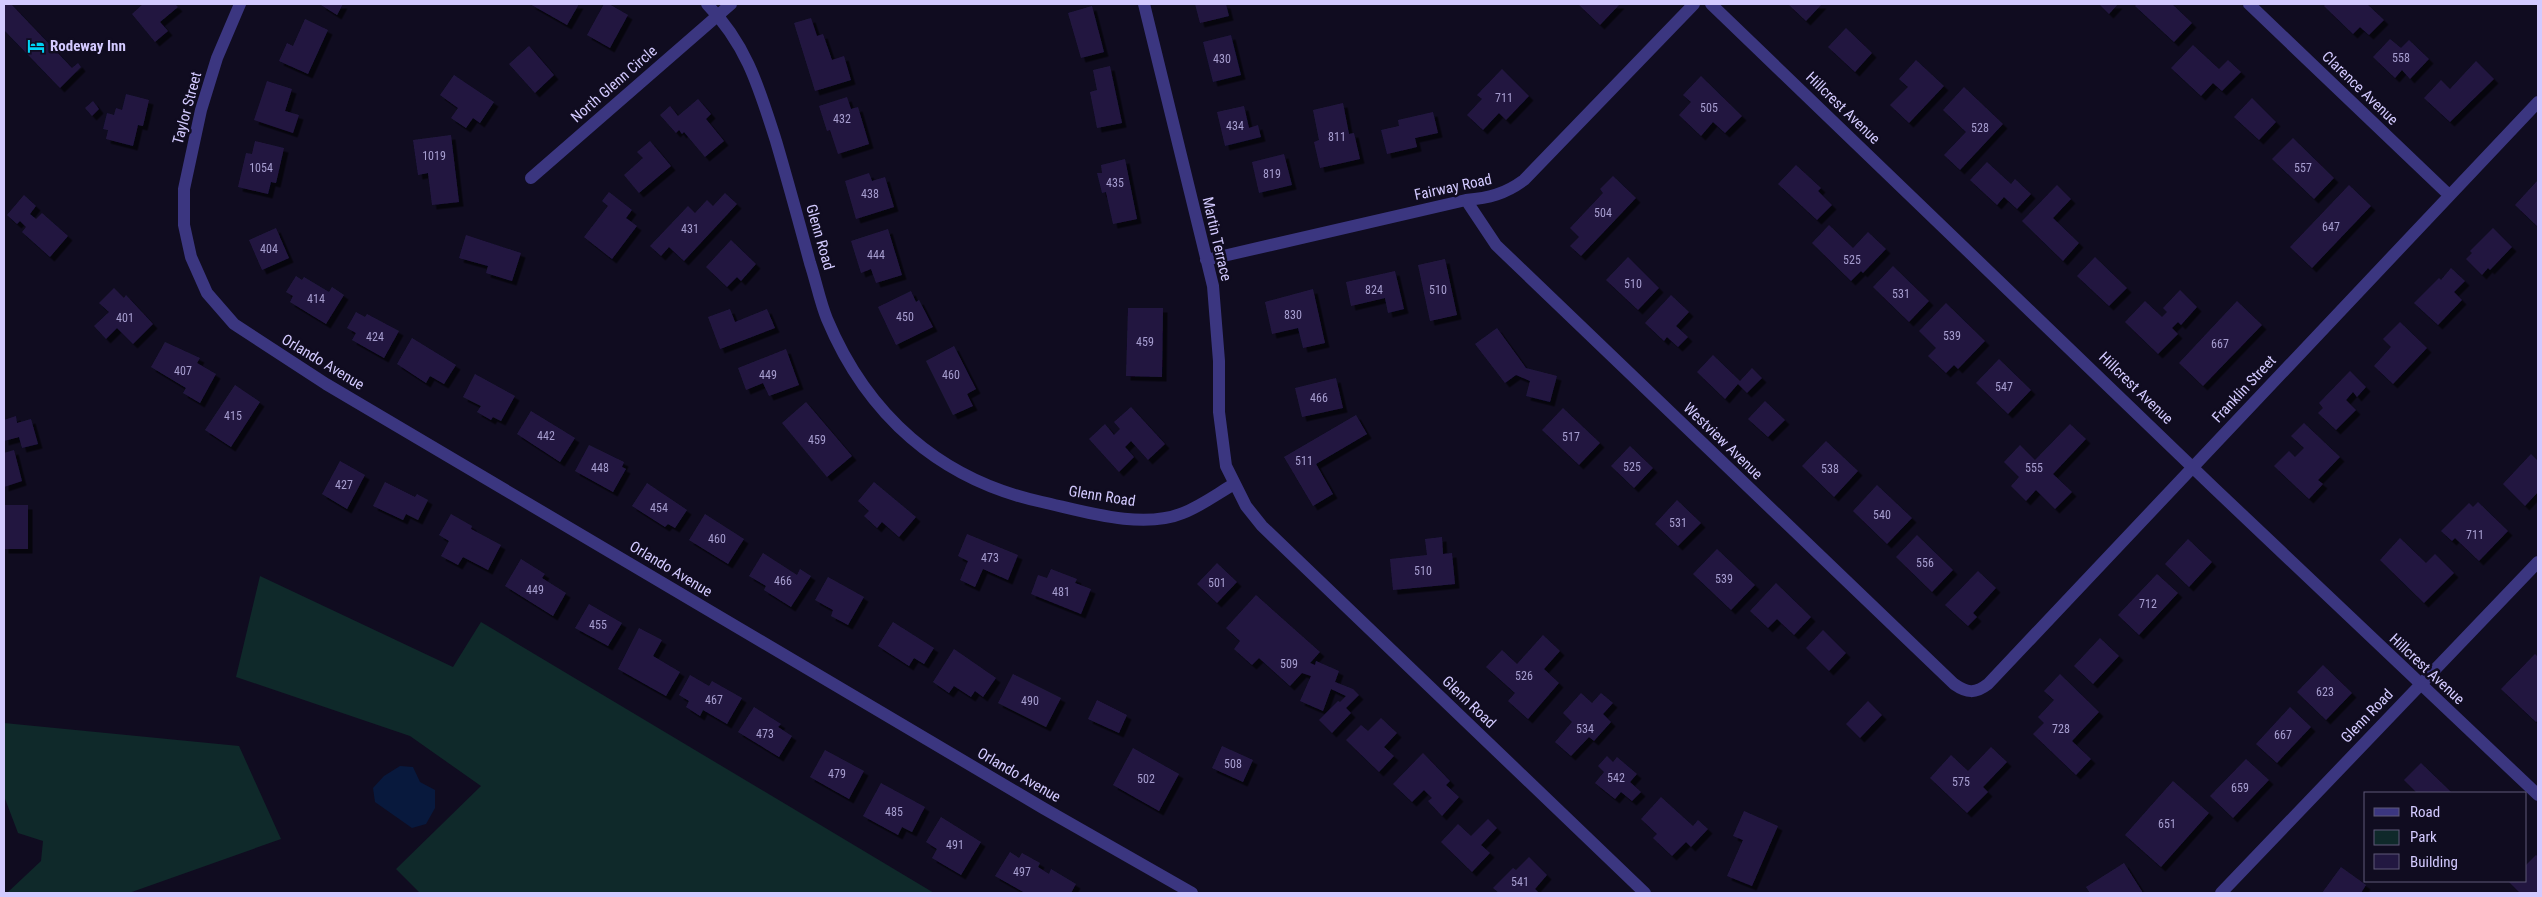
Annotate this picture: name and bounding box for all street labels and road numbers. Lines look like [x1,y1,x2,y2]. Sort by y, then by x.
street label: North Glenn Circle [567,42,661,126]
street label: Clarence Avenue [2318,47,2402,129]
street label: Hillcrest Avenue [1802,68,1884,148]
street label: Taylor Street [169,70,205,146]
street label: Fairway Road [1413,170,1493,204]
street label: Martin Terrace [1199,195,1235,283]
street label: Glenn Road [802,202,838,272]
street label: Orlando Avenue [278,330,368,394]
street label: Hillcrest Avenue [2095,348,2177,428]
street label: Franklin Street [2208,352,2280,426]
street label: Westview Avenue [1680,399,1766,483]
street label: Glenn Road [1067,482,1137,510]
street label: Orlando Avenue [626,537,716,601]
street label: Hillcrest Avenue [2386,630,2468,708]
street label: Glenn Road [1438,672,1500,732]
street label: Glenn Road [2337,685,2397,747]
street label: Orlando Avenue [974,744,1064,806]

